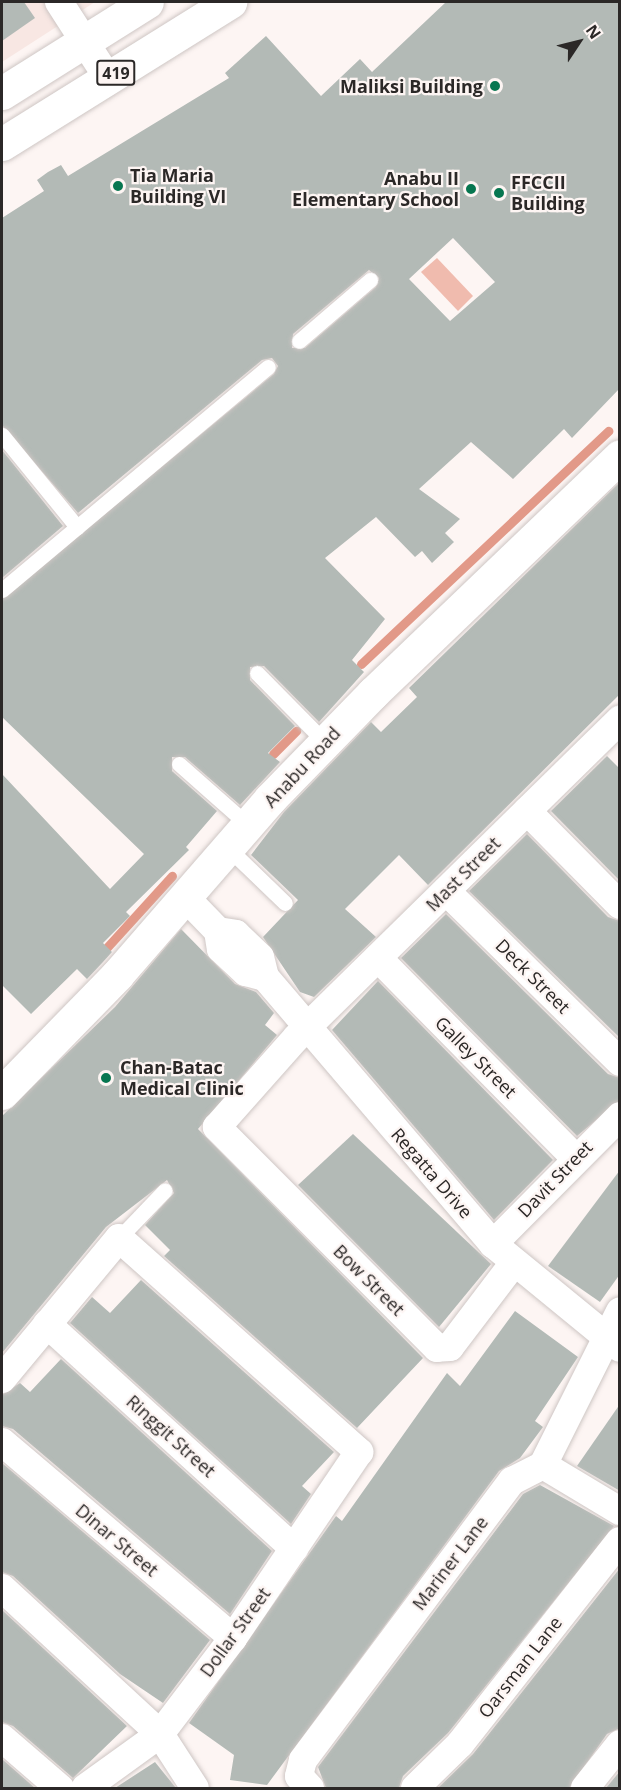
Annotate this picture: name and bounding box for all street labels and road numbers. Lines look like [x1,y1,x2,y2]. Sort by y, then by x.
road number: 419 [95,60,137,86]
street label: Anabu Road [259,722,345,812]
street label: Mast Street [421,832,505,916]
street label: Deck Street [491,934,575,1018]
street label: Galley Street [431,1012,521,1102]
street label: Regatta Drive [387,1123,477,1223]
street label: Davit Street [513,1136,597,1222]
street label: Bow Street [329,1240,409,1320]
street label: Ringgit Street [122,1390,220,1482]
street label: Dinar Street [71,1499,163,1581]
street label: Mariner Lane [408,1512,492,1614]
street label: Dollar Street [195,1583,275,1681]
street label: Oarsman Lane [474,1612,566,1722]

